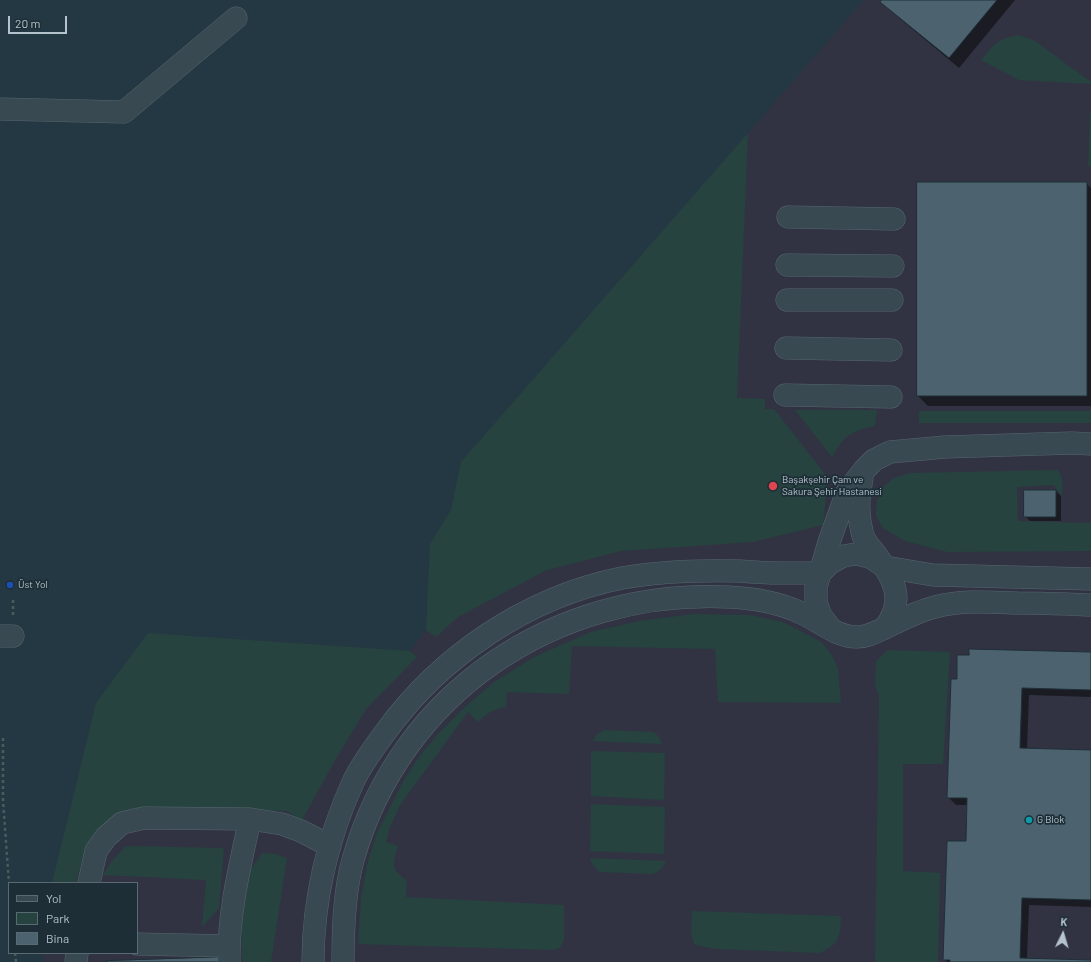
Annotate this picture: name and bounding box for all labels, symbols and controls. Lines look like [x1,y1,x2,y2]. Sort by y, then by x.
scale bar [10,8,69,34]
text: 20 m [15,16,41,30]
place label: Başakşehir Çam ve Sakura Şehir Hastanesi [782,474,882,498]
marker: Başakşehir Çam ve Sakura Şehir Hastanesi [767,480,779,492]
place label: Üst Yol [18,579,48,591]
marker: Üst Yol [5,580,15,590]
place label: G Blok [1037,814,1064,826]
marker: G Blok [1024,815,1034,825]
legend [8,882,138,954]
text: Yol [46,891,61,905]
text: Park [46,911,70,925]
north arrow [1043,914,1083,954]
text: K [1060,915,1068,928]
text: Bina [46,931,69,945]

